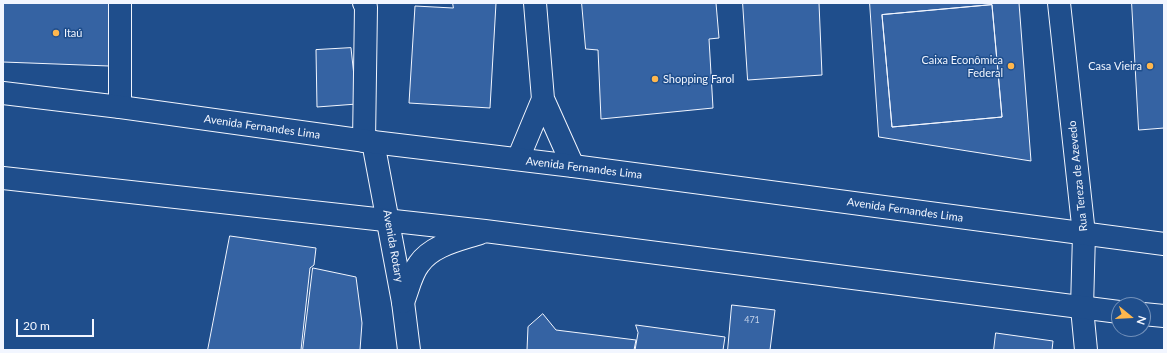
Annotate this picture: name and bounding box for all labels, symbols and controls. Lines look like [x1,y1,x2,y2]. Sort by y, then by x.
place label: Itaú [64,26,82,40]
marker: Itaú [51,28,61,38]
place label: Caixa Econômica Federal [922,53,1003,79]
place label: Casa Vieira [1088,59,1142,73]
marker: Caixa Econômica Federal [1006,61,1016,71]
marker: Casa Vieira [1145,61,1155,71]
place label: Shopping Farol [663,72,734,86]
marker: Shopping Farol [650,74,660,84]
street label: Avenida Fernandes Lima [203,112,321,142]
street label: Rua Tereza de Azevedo [1066,120,1090,232]
street label: Avenida Fernandes Lima [525,154,643,182]
street label: Avenida Fernandes Lima [846,195,964,225]
street label: Avenida Rotary [380,209,406,283]
north arrow [1111,297,1151,337]
scale bar [18,311,96,337]
house number: 471 [744,315,760,325]
text: N [1134,315,1149,327]
text: 20 m [23,318,50,333]

